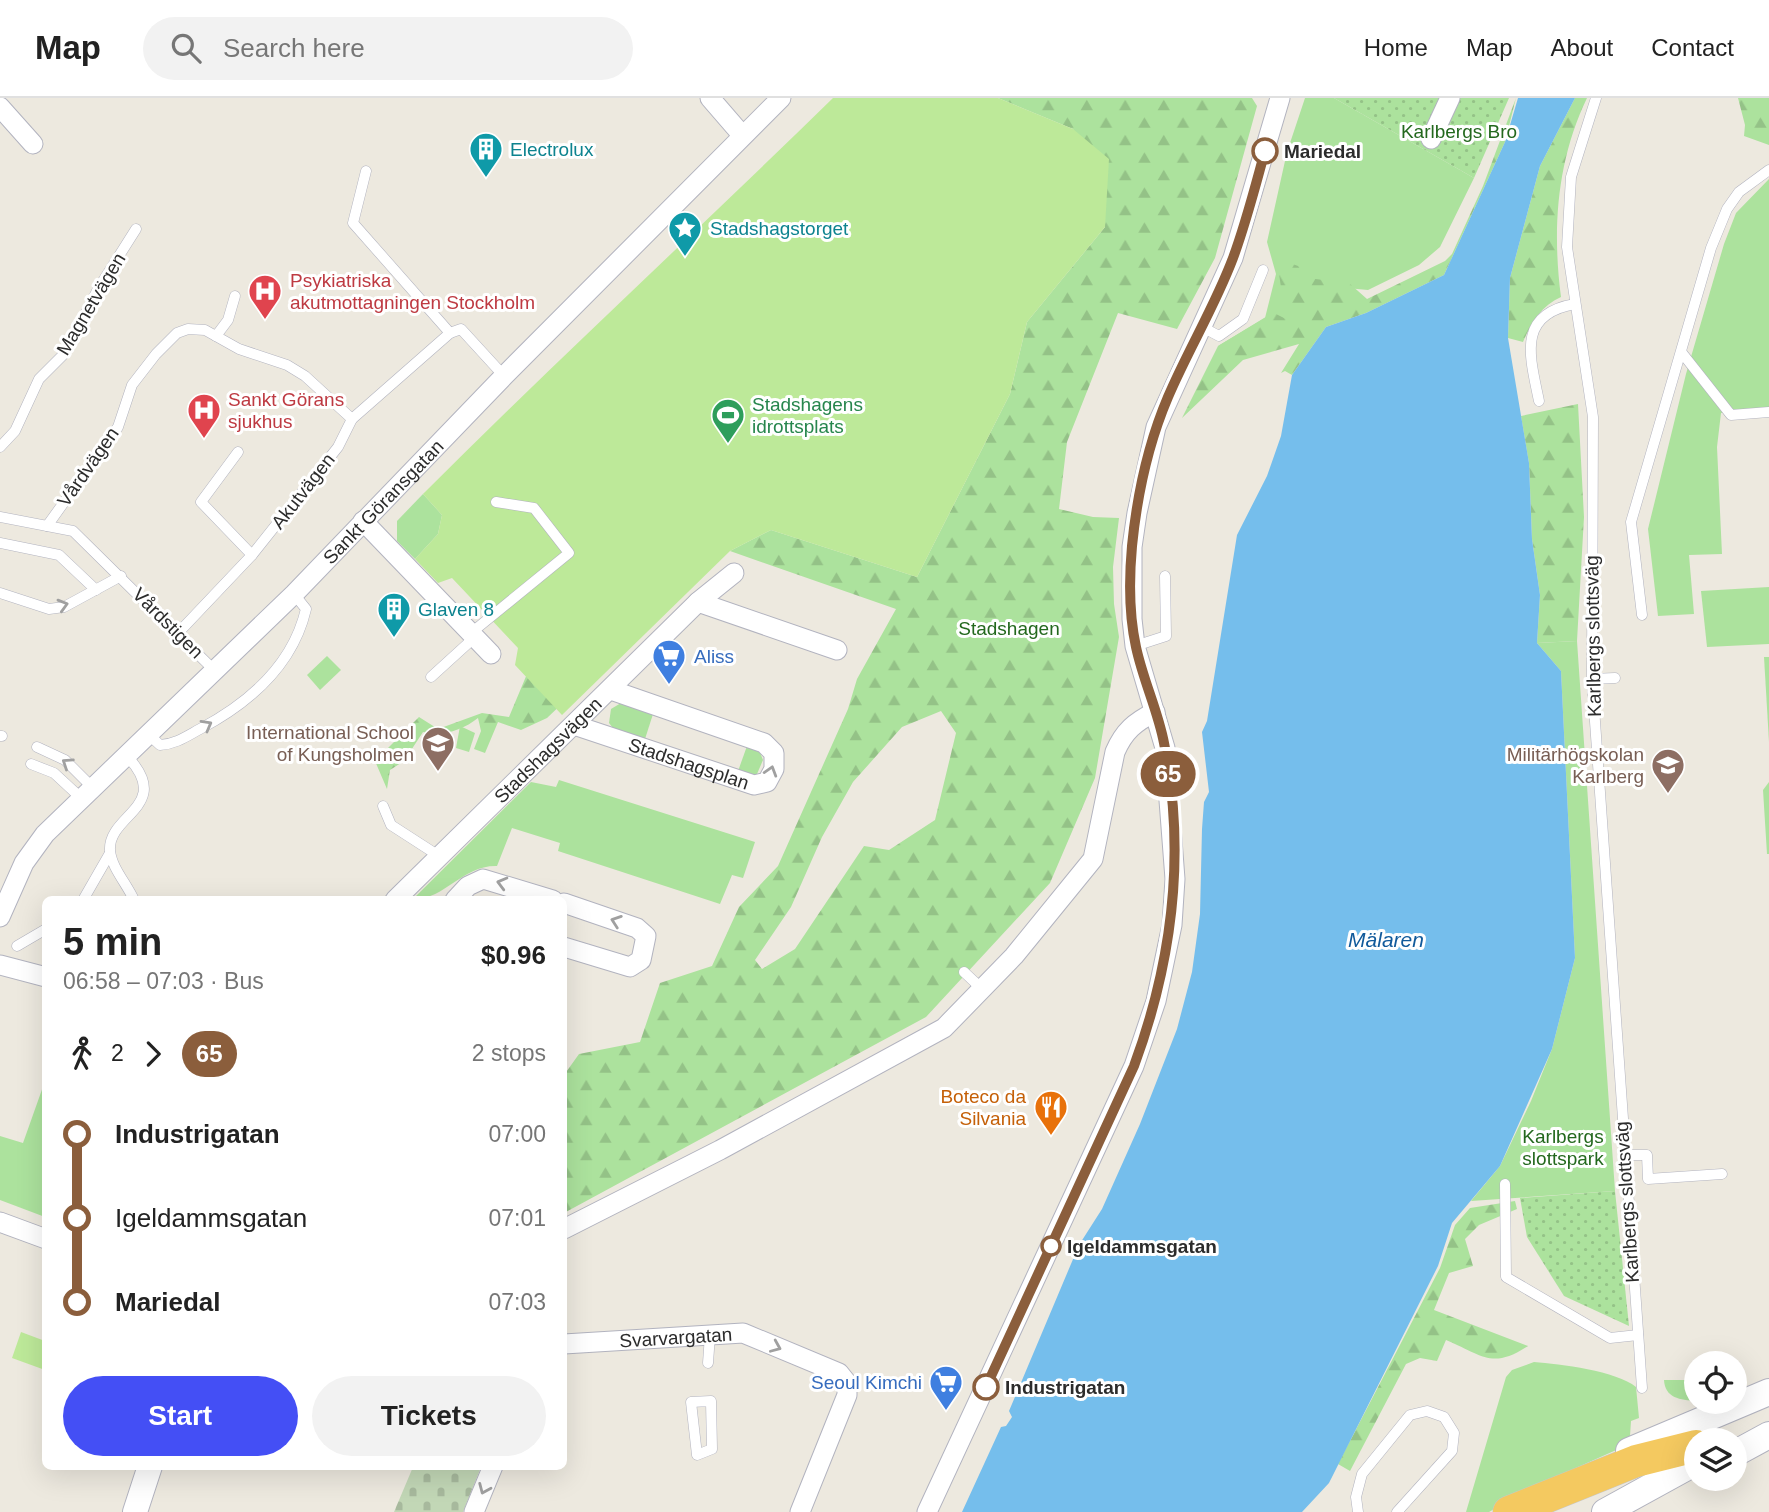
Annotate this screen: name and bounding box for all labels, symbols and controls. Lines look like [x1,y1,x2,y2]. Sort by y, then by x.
search box [143,17,633,80]
text: Map [35,29,101,66]
icon: search [167,29,205,67]
text: Search here [223,33,365,63]
text: Home [1364,34,1428,61]
text: Map [1466,34,1513,61]
text: About [1551,34,1613,61]
text: Contact [1651,34,1734,61]
park label: Karlbergs Bro [1401,121,1517,142]
building icon: Electrolux [467,130,505,179]
marker: Mariedal [1252,138,1278,164]
place label: Electrolux [510,139,594,160]
place label: Mariedal [1284,141,1361,162]
place icon: Stadshagstorget [666,209,704,258]
place label: Stadshagstorget [710,218,849,239]
street label: Magnetvägen [52,249,130,359]
place label: Psykiatriska akutmottagningen Stockholm [290,270,535,313]
hospital icon: Psykiatriska akutmottagningen Stockholm [246,272,284,321]
place label: Sankt Görans sjukhus [228,389,344,432]
hospital icon: Sankt Görans sjukhus [185,391,223,440]
place label: Stadshagens idrottsplats [752,394,863,437]
sports icon: Stadshagens idrottsplats [709,396,747,445]
street label: Vårdvägen [53,423,123,511]
street label: Sankt Göransgatan [319,435,447,568]
street label: Akutvägen [267,449,339,533]
street label: Karlbergs slottsväg [1581,555,1605,717]
street label: Vårdstigen [128,583,208,663]
building icon: Glaven 8 [375,590,413,639]
one-way arrow [56,599,68,613]
place label: Glaven 8 [418,599,494,620]
park label: Stadshagen [958,618,1060,639]
supermarket icon: Aliss [650,637,688,686]
place label: Aliss [694,646,734,667]
street label: Stadshagsvägen [490,693,605,807]
one-way arrow [200,720,213,733]
place label: International School of Kungsholmen [246,722,414,765]
school or university icon: International School of Kungsholmen [419,724,457,773]
street label: Stadshagsplan [626,733,752,793]
place label: Militärhögskolan Karlberg [1507,744,1644,787]
school or university icon: Militärhögskolan Karlberg [1649,746,1687,795]
line badge: 65 [1136,751,1200,797]
one-way arrow [62,759,75,772]
text: 65 [1155,760,1181,787]
one-way arrow [762,765,777,777]
one-way arrow [496,877,508,891]
one-way arrow [611,915,623,929]
text: 5 min [63,921,162,963]
water label: Mälaren [1348,928,1424,951]
text: $0.96 [481,940,546,970]
text: 06:58 – 07:03 · Bus [63,968,264,994]
icon: walk [63,1035,101,1073]
icon: forward [134,1035,172,1073]
text: 2 [111,1040,124,1066]
text: 65 [196,1040,223,1067]
text: 2 stops [472,1040,546,1066]
place label: Boteco da Silvania [940,1086,1026,1129]
restaurant icon: Boteco da Silvania [1032,1088,1070,1137]
text: Industrigatan [115,1119,280,1149]
text: 07:00 [488,1121,546,1147]
street label: Karlbergs slottsväg [1611,1121,1643,1283]
park label: Karlbergs slottspark [1522,1126,1604,1169]
text: Igeldammsgatan [115,1203,307,1233]
text: 07:01 [488,1205,546,1231]
marker: Igeldammsgatan [1041,1236,1061,1256]
place label: Igeldammsgatan [1067,1236,1217,1257]
text: Mariedal [115,1287,221,1317]
text: 07:03 [488,1289,546,1315]
street label: Svarvargatan [619,1323,733,1351]
one-way arrow [768,1339,781,1353]
map controls [1684,1351,1747,1491]
button: locate [1684,1351,1747,1414]
supermarket icon: Seoul Kimchi [927,1363,965,1412]
place label: Seoul Kimchi [811,1372,922,1393]
marker: Industrigatan [973,1374,999,1400]
button: Start [63,1376,298,1456]
button: Tickets [312,1376,546,1456]
place label: Industrigatan [1005,1377,1125,1398]
button: layers [1684,1428,1747,1491]
one-way arrow [478,1483,492,1495]

